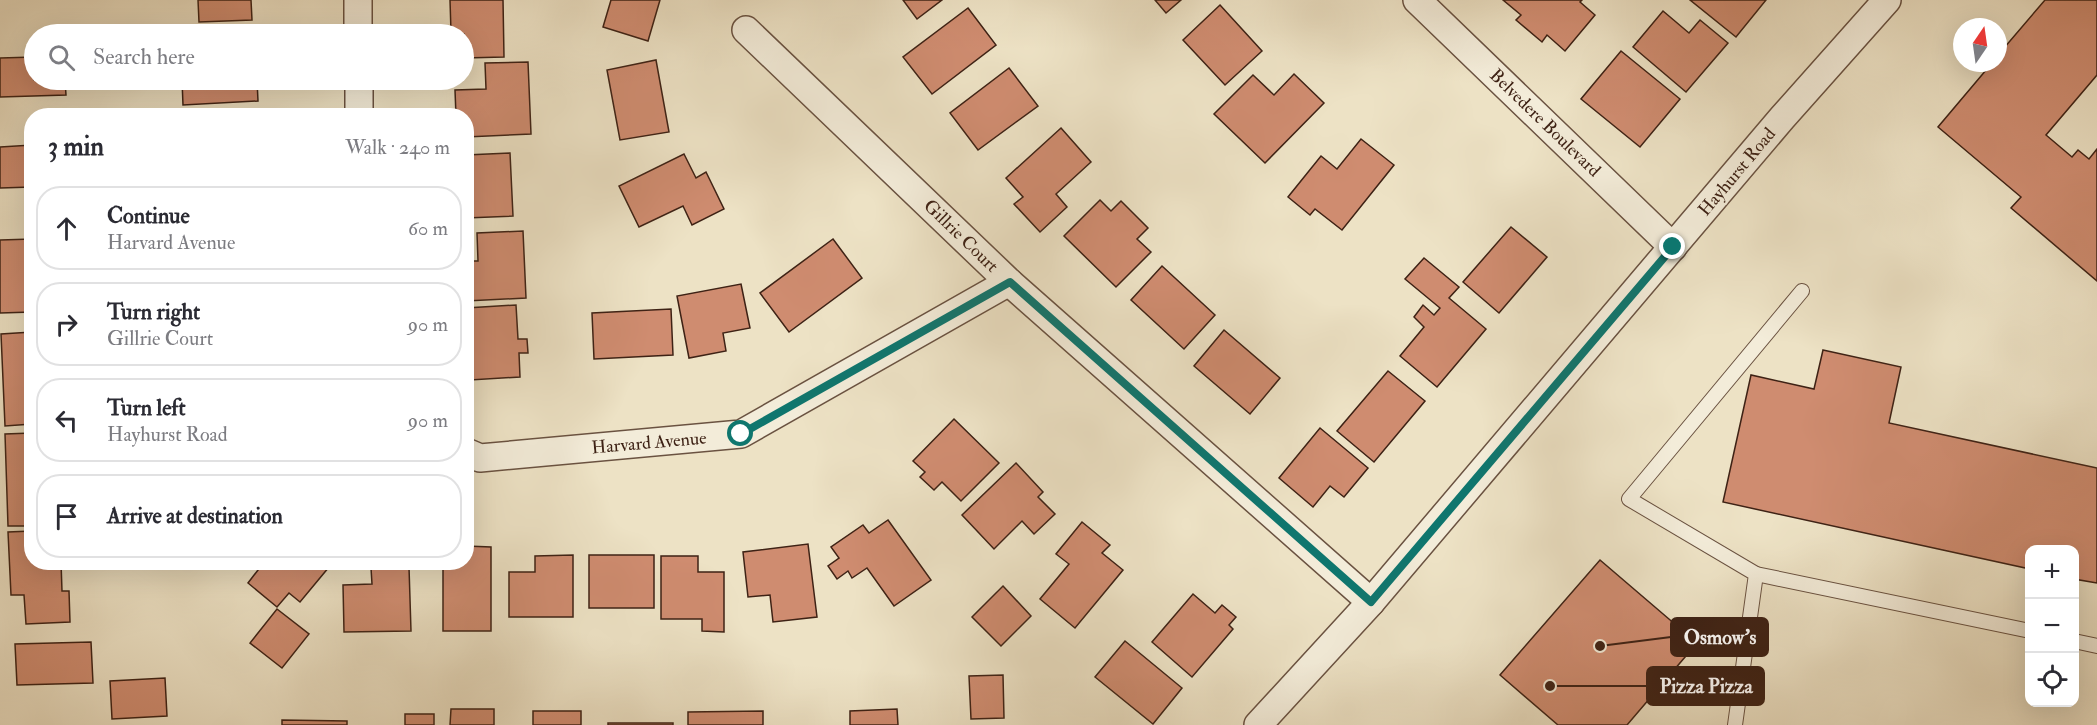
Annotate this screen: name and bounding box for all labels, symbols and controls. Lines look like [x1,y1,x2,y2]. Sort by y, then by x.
north arrow [1953,18,2007,72]
search box [24,24,474,90]
icon: search [45,41,78,74]
text: Search here [93,43,195,71]
street label: Belvedere Boulevard [1485,64,1605,182]
street label: Hayhurst Road [1693,123,1781,221]
text: 3 min [48,131,104,163]
text: Walk · 240 m [345,135,450,160]
street label: Gillrie Court [919,195,1003,278]
text: Continue [107,202,190,230]
icon: ahead [50,212,83,245]
text: 60 m [408,216,448,241]
text: Harvard Avenue [107,230,235,255]
route end [1659,233,1685,259]
text: Turn right [107,298,200,326]
icon: right [50,308,83,341]
text: 90 m [408,312,448,337]
text: Gillrie Court [107,326,213,351]
text: Turn left [107,394,186,422]
icon: left [50,404,83,437]
text: 90 m [408,408,448,433]
route start [727,420,753,446]
text: Hayhurst Road [107,422,228,447]
street label: Harvard Avenue [590,426,708,459]
icon: arrive [50,500,83,533]
text: Arrive at destination [107,502,283,530]
map controls [2025,545,2079,707]
button: + [2025,545,2079,599]
button: − [2025,599,2079,653]
callout: Osmow's [1671,618,1768,656]
text: Osmow's [1684,625,1756,650]
button: locate [2025,653,2079,707]
callout: Pizza Pizza [1647,667,1764,705]
text: Pizza Pizza [1659,674,1753,699]

